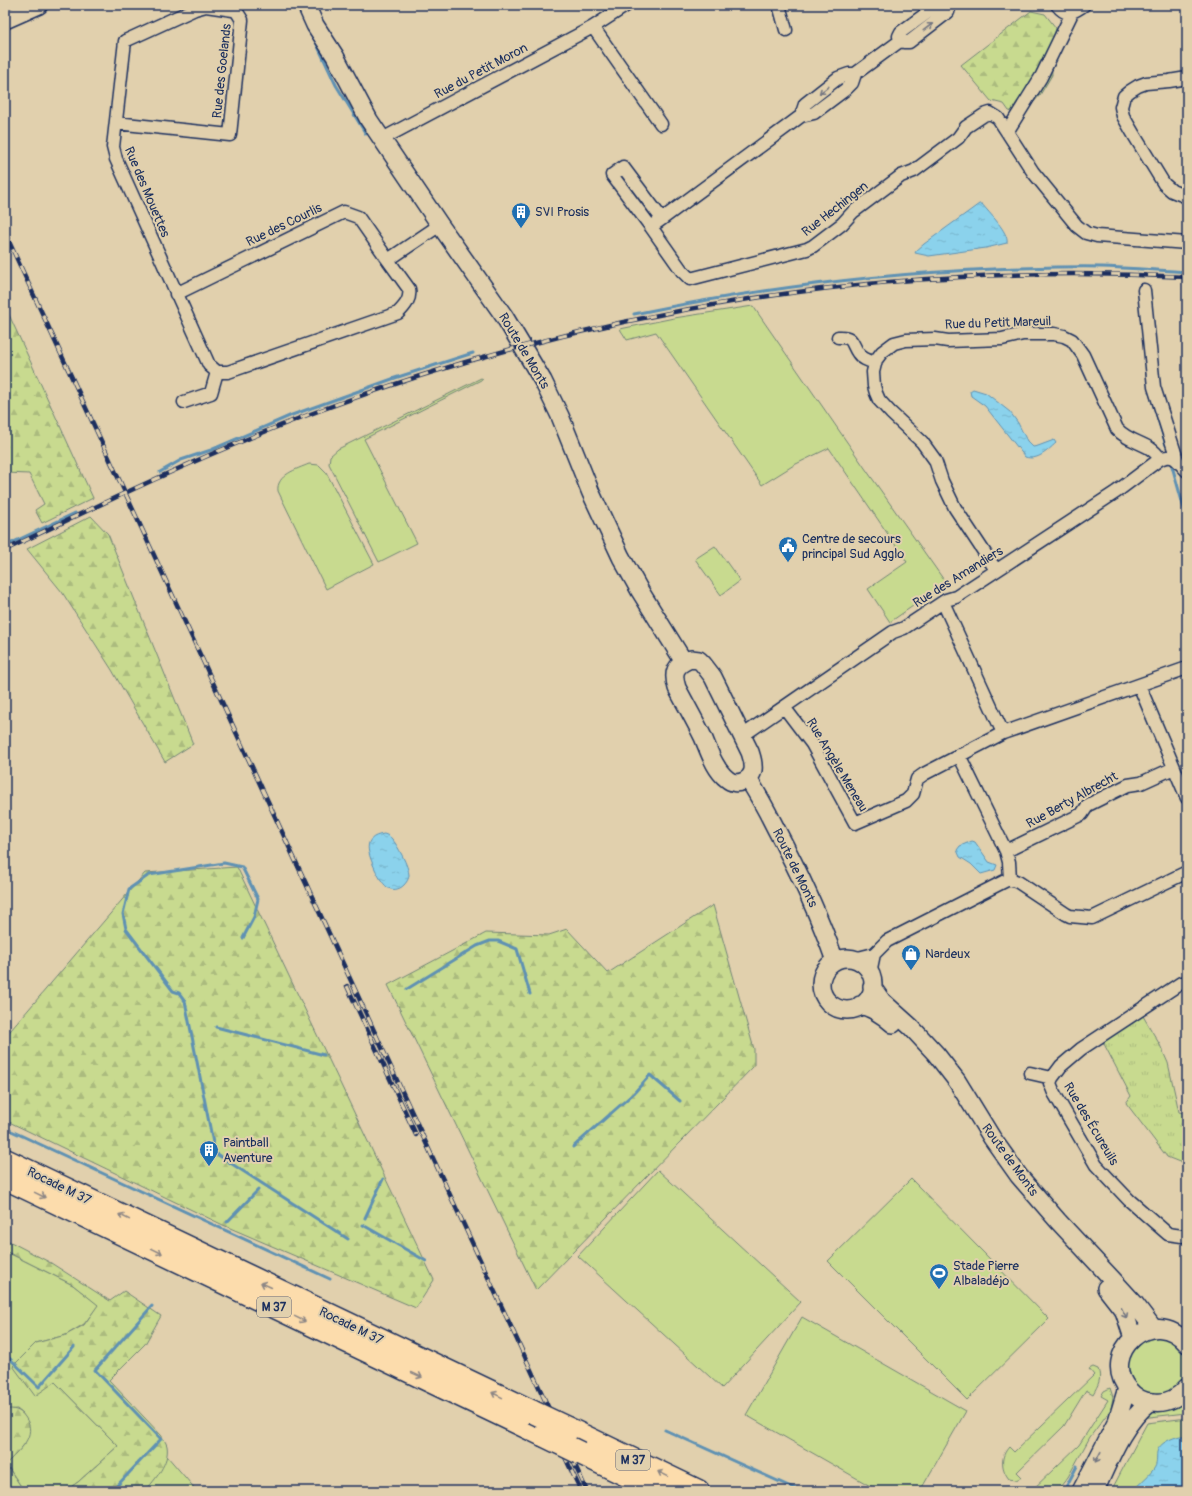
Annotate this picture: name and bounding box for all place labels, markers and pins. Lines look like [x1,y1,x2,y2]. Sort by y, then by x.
building icon: SVI Prosis [510,201,532,229]
place label: SVI Prosis [535,204,589,220]
place label: Centre de secours principal Sud Agglo [802,531,904,562]
public building icon: Centre de secours principal Sud Agglo [777,535,799,563]
shop icon: Nardeux [900,943,922,971]
place label: Nardeux [925,946,970,962]
place label: Paintball Aventure [223,1135,273,1166]
building icon: Paintball Aventure [198,1139,220,1167]
place label: Stade Pierre Albaladéjo [953,1258,1020,1289]
sports icon: Stade Pierre Albaladéjo [928,1262,950,1290]

